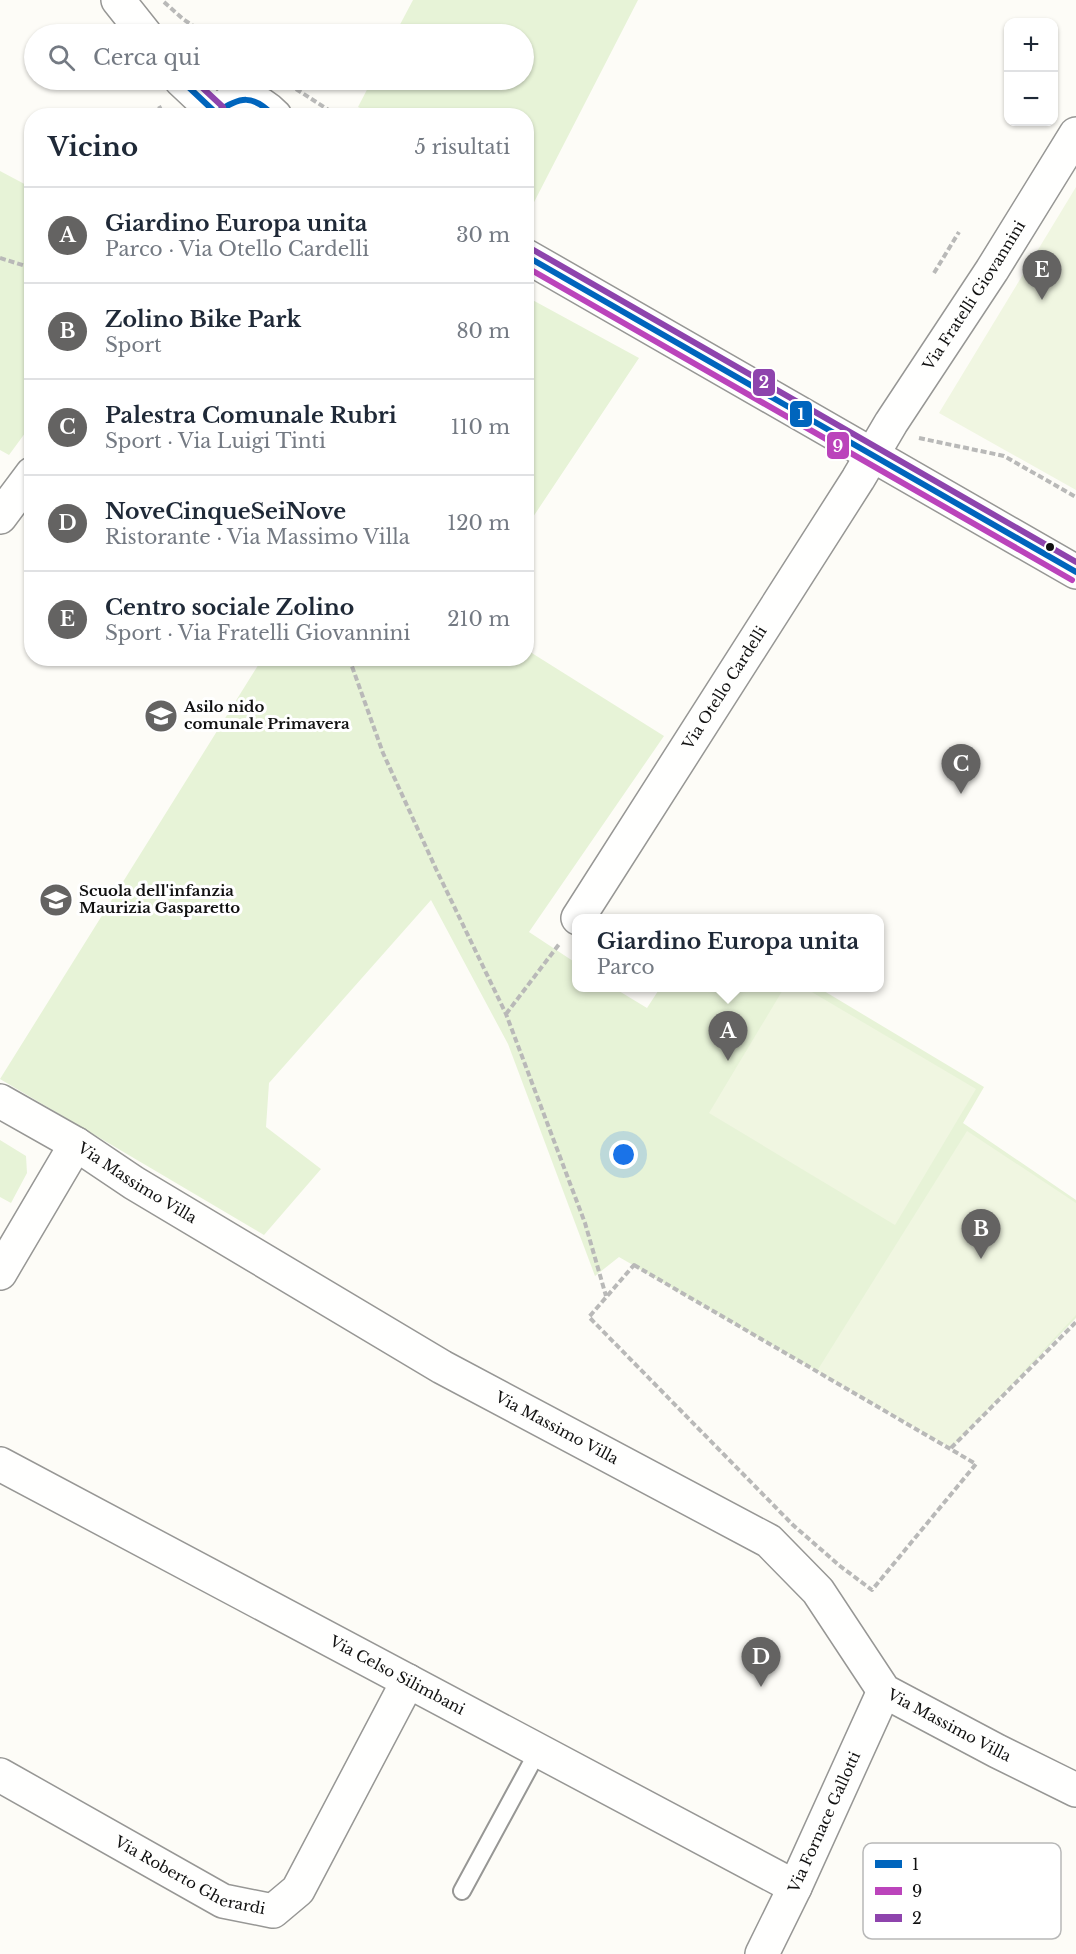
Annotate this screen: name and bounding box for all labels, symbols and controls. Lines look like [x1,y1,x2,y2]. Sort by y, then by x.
map controls [1004,18,1058,126]
button: + [1004,18,1058,72]
search box [24,24,534,90]
icon: search [45,41,78,74]
text: Cerca qui [93,44,200,71]
button: − [1004,72,1058,126]
text: Vicino [48,131,138,163]
text: 5 risultati [415,135,510,159]
text: Giardino Europa unita [105,210,367,237]
street label: Via Fratelli Giovannini [918,217,1029,374]
text: A [59,223,76,247]
text: 30 m [456,223,510,247]
text: Parco · Via Otello Cardelli [105,237,369,261]
pin: E [1022,250,1062,300]
text: Zolino Bike Park [105,306,301,333]
text: B [60,319,75,343]
text: 80 m [456,319,510,343]
text: Sport [105,333,162,357]
line badge: 2 [752,368,776,397]
text: 2 [759,372,769,392]
line badge: 1 [789,400,813,428]
text: Palestra Comunale Rubri [105,402,397,429]
text: 1 [798,404,805,424]
text: C [59,415,76,439]
text: 110 m [451,415,510,439]
text: Sport · Via Luigi Tinti [105,429,326,453]
line badge: 9 [826,431,850,460]
text: 9 [833,436,844,456]
text: NoveCinqueSeiNove [105,498,346,525]
text: D [58,511,77,535]
text: 120 m [447,511,510,535]
text: Ristorante · Via Massimo Villa [105,525,410,549]
unlabelled marker [1044,541,1056,553]
text: Centro sociale Zolino [105,594,354,621]
text: E [60,607,75,631]
text: 210 m [447,607,510,631]
text: Sport · Via Fratelli Giovannini [105,621,410,645]
street label: Via Otello Cardelli [677,622,771,754]
place label: Asilo nido comunale Primavera [183,697,350,733]
school or university icon: Asilo nido comunale Primavera [143,698,179,734]
pin: C [942,744,980,794]
place label: Scuola dell'infanzia Maurizia Gasparetto [79,881,240,917]
school or university icon: Scuola dell'infanzia Maurizia Gasparetto [38,882,74,918]
popup [572,914,884,992]
text: Giardino Europa unita [597,928,859,955]
text: Parco [597,955,654,979]
pin: A [708,1012,748,1061]
street label: Via Massimo Villa [74,1137,201,1228]
your location [609,1140,638,1169]
pin: B [962,1210,1000,1259]
street label: Via Massimo Villa [491,1387,623,1469]
street label: Via Celso Silimbani [326,1631,468,1719]
pin: D [742,1638,780,1687]
street label: Via Massimo Villa [883,1684,1015,1766]
street label: Via Fornace Gallotti [783,1748,864,1896]
street label: Via Roberto Gherardi [111,1831,267,1918]
legend [863,1843,1061,1939]
text: 1 [912,1854,919,1874]
text: 9 [912,1881,922,1901]
text: 2 [912,1908,922,1928]

